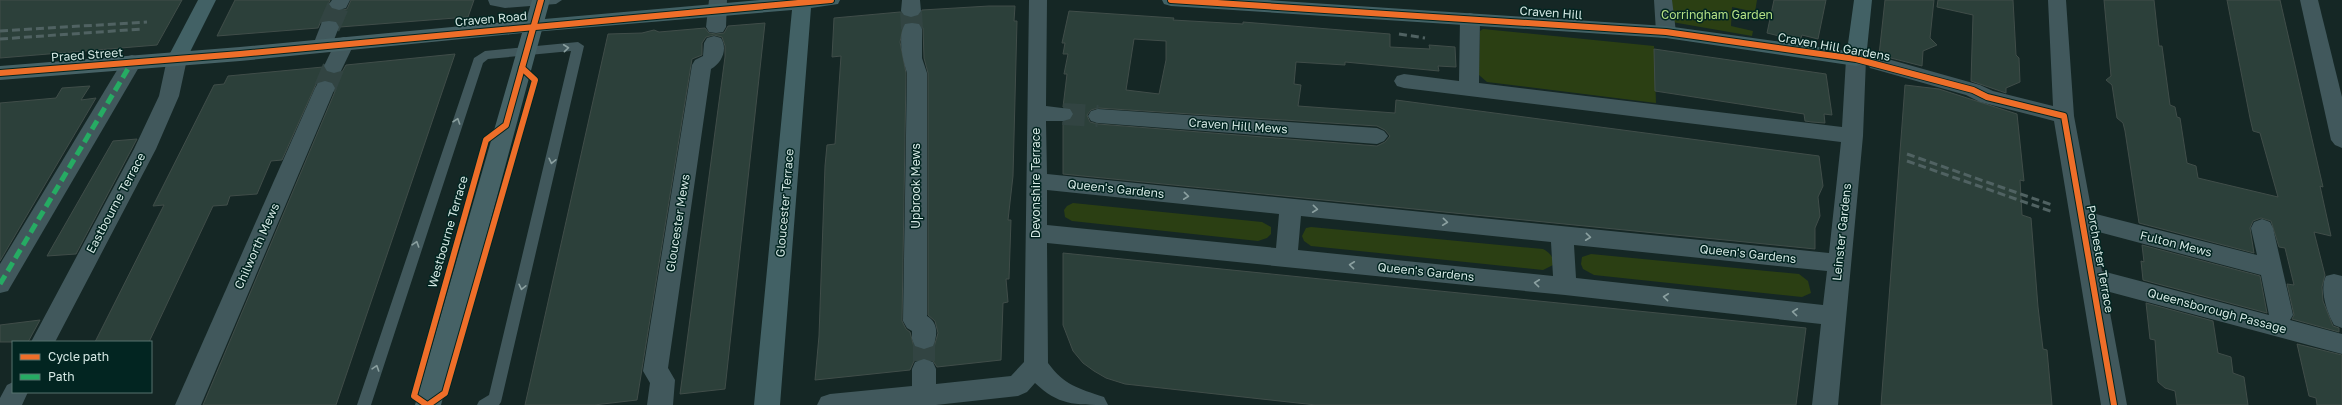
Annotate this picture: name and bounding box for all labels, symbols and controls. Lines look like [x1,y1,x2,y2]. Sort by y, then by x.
street label: Craven Hill [1519,3,1583,22]
park label: Corringham Garden [1661,7,1773,22]
street label: Craven Road [454,8,528,29]
street label: Craven Hill Gardens [1777,29,1892,64]
one-way arrow [563,43,569,52]
street label: Praed Street [50,44,124,64]
street label: Craven Hill Mews [1188,115,1288,136]
one-way arrow [453,118,461,125]
street label: Devonshire Terrace [1028,128,1043,238]
street label: Upbrook Mews [908,143,923,229]
street label: Gloucester Terrace [772,148,797,258]
street label: Eastbourne Terrace [83,150,148,256]
one-way arrow [548,158,556,164]
street label: Gloucester Mews [662,173,693,273]
street label: Westbourne Terrace [424,174,471,290]
street label: Queen's Gardens [1067,176,1165,201]
street label: Leinster Gardens [1829,182,1854,281]
one-way arrow [1183,191,1189,200]
street label: Chilworth Mews [231,200,282,291]
one-way arrow [1312,204,1318,213]
street label: Porchester Terrace [2084,204,2117,314]
one-way arrow [1442,217,1448,226]
street label: Fulton Mews [2139,227,2214,260]
one-way arrow [1585,232,1591,241]
one-way arrow [411,241,420,248]
street label: Queen's Gardens [1699,241,1797,266]
street label: Queen's Gardens [1377,259,1475,284]
one-way arrow [1349,260,1355,269]
one-way arrow [1534,279,1540,288]
one-way arrow [519,284,527,291]
street label: Queensborough Passage [2146,285,2288,336]
one-way arrow [1663,293,1669,302]
one-way arrow [1792,308,1798,317]
legend [12,341,152,393]
text: Cycle path [48,349,109,364]
one-way arrow [371,365,380,372]
text: Path [48,369,75,384]

